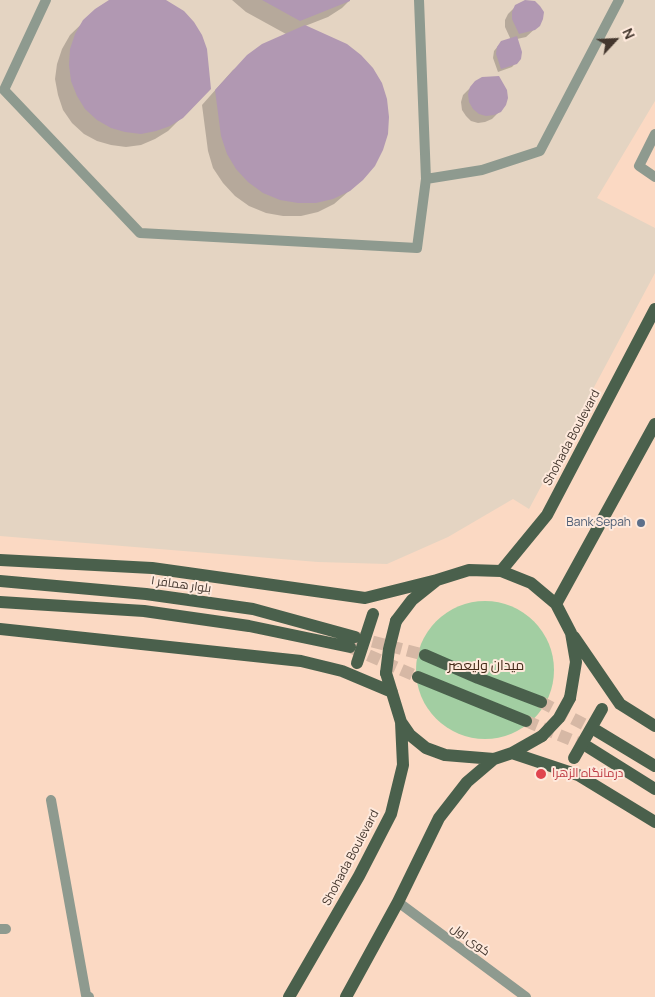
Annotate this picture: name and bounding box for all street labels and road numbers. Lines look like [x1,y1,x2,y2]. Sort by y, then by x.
street label: Shohada Boulevard [541,388,603,488]
street label: بلوار همافر ۱ [150,574,212,596]
street label: Shohada Boulevard [320,808,382,908]
street label: کوی اول [447,921,493,959]

